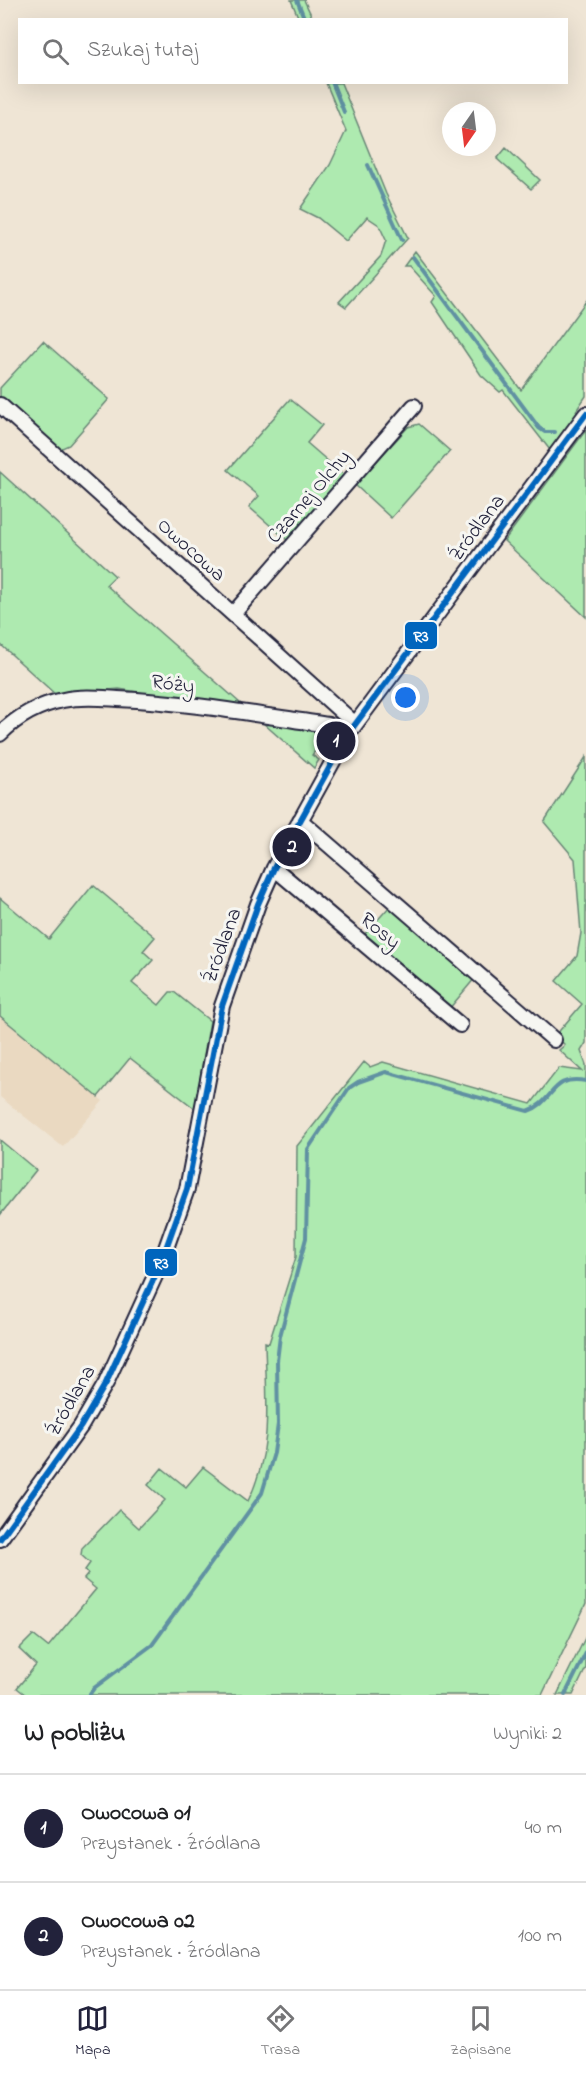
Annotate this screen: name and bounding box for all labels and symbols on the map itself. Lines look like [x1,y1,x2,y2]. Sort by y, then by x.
north arrow [442,102,496,156]
street label: Czarnej Olchy [260,444,360,552]
street label: Źródlana [442,488,513,568]
street label: Owocowa [150,511,232,590]
line badge: R3 [404,621,438,650]
text: R3 [412,625,429,649]
street label: Róży [149,667,196,704]
your location [391,683,420,712]
pin: 1 [316,718,356,764]
pin: 2 [272,824,312,870]
street label: Źródlana [195,904,250,987]
street label: Rosy [352,906,407,959]
line badge: R3 [144,1248,178,1277]
text: R3 [152,1252,169,1276]
street label: Źródlana [39,1360,104,1442]

